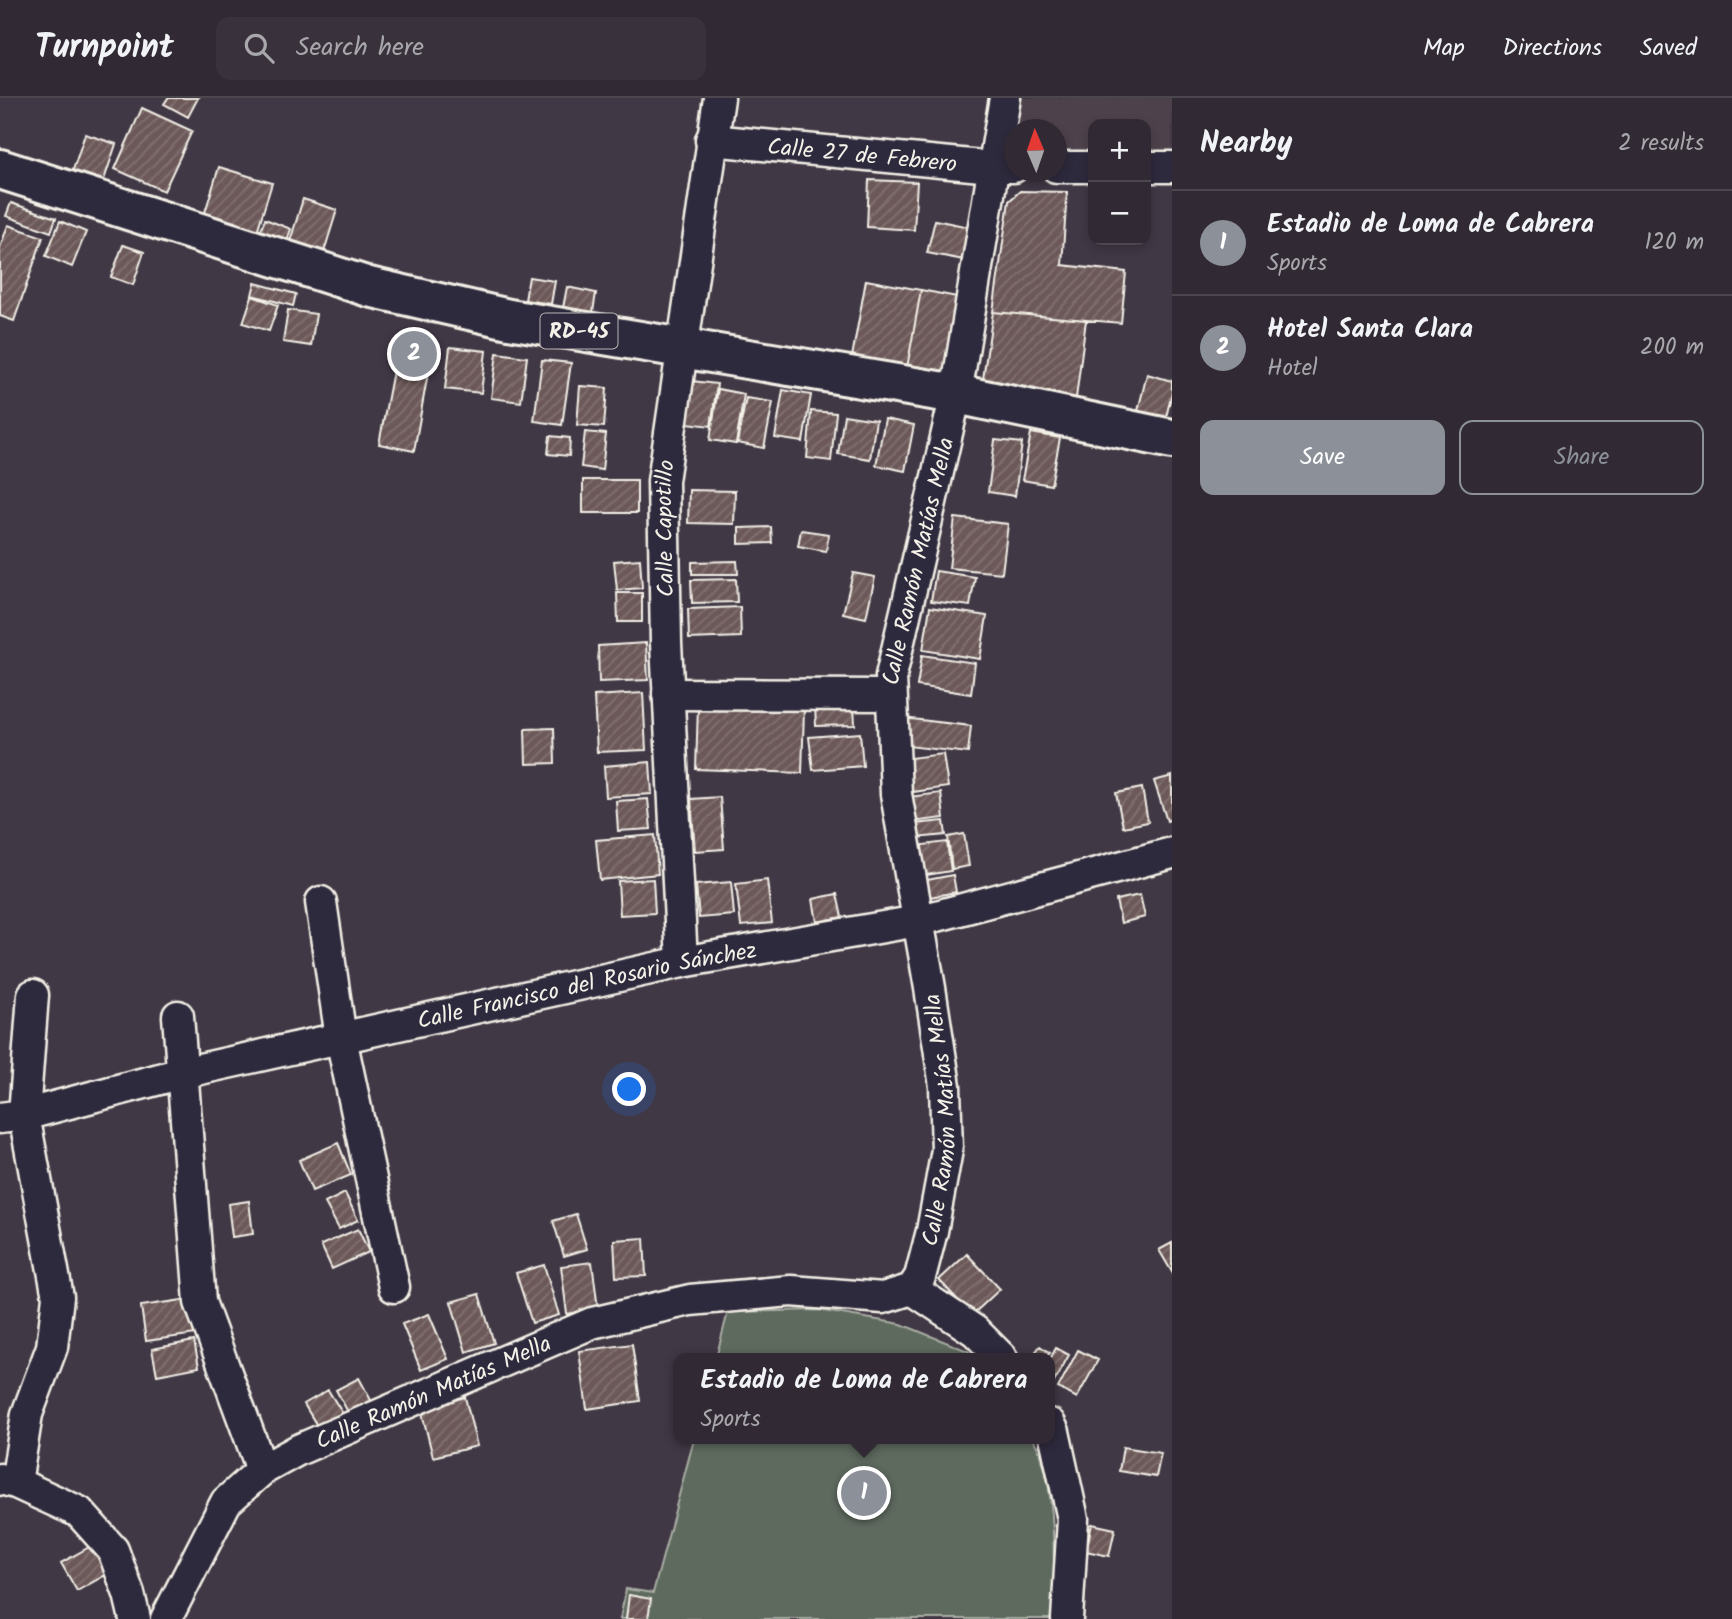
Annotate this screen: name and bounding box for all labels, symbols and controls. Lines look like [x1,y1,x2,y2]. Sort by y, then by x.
search box [216,17,706,80]
text: Turnpoint [35,22,174,75]
text: Search here [296,27,424,69]
icon: search [240,29,278,67]
text: Map [1423,29,1465,68]
text: Directions [1503,29,1602,68]
text: Saved [1640,29,1697,68]
north arrow [1004,119,1067,182]
map controls [1088,119,1151,245]
button: + [1088,119,1151,182]
text: Nearby [1200,120,1292,168]
text: 2 results [1618,126,1704,162]
street label: Calle 27 de Febrero [766,130,959,184]
button: − [1088,182,1151,245]
text: Estadio de Loma de Cabrera [1267,204,1594,246]
text: 1 [1220,225,1226,261]
text: 120 m [1644,225,1704,261]
text: Sports [1267,246,1327,282]
text: Hotel Santa Clara [1267,309,1473,351]
road number: RD-45 [540,314,618,348]
pin: 2 [391,328,437,380]
text: 2 [1216,330,1230,366]
text: 200 m [1640,330,1704,366]
text: Hotel [1267,351,1318,387]
button: Save [1200,420,1445,495]
button: Share [1459,420,1704,495]
street label: Calle Ramón Matías Mella [875,434,965,686]
street label: Calle Capotillo [647,458,686,597]
street label: Calle Francisco del Rosario Sánchez [414,933,759,1040]
street label: Calle Ramón Matías Mella [913,991,967,1250]
your location [612,1072,646,1106]
street label: Calle Ramón Matías Mella [310,1327,557,1460]
popup [673,1353,1055,1444]
text: Estadio de Loma de Cabrera [701,1360,1027,1402]
text: Sports [701,1402,760,1438]
pin: 1 [841,1467,887,1519]

